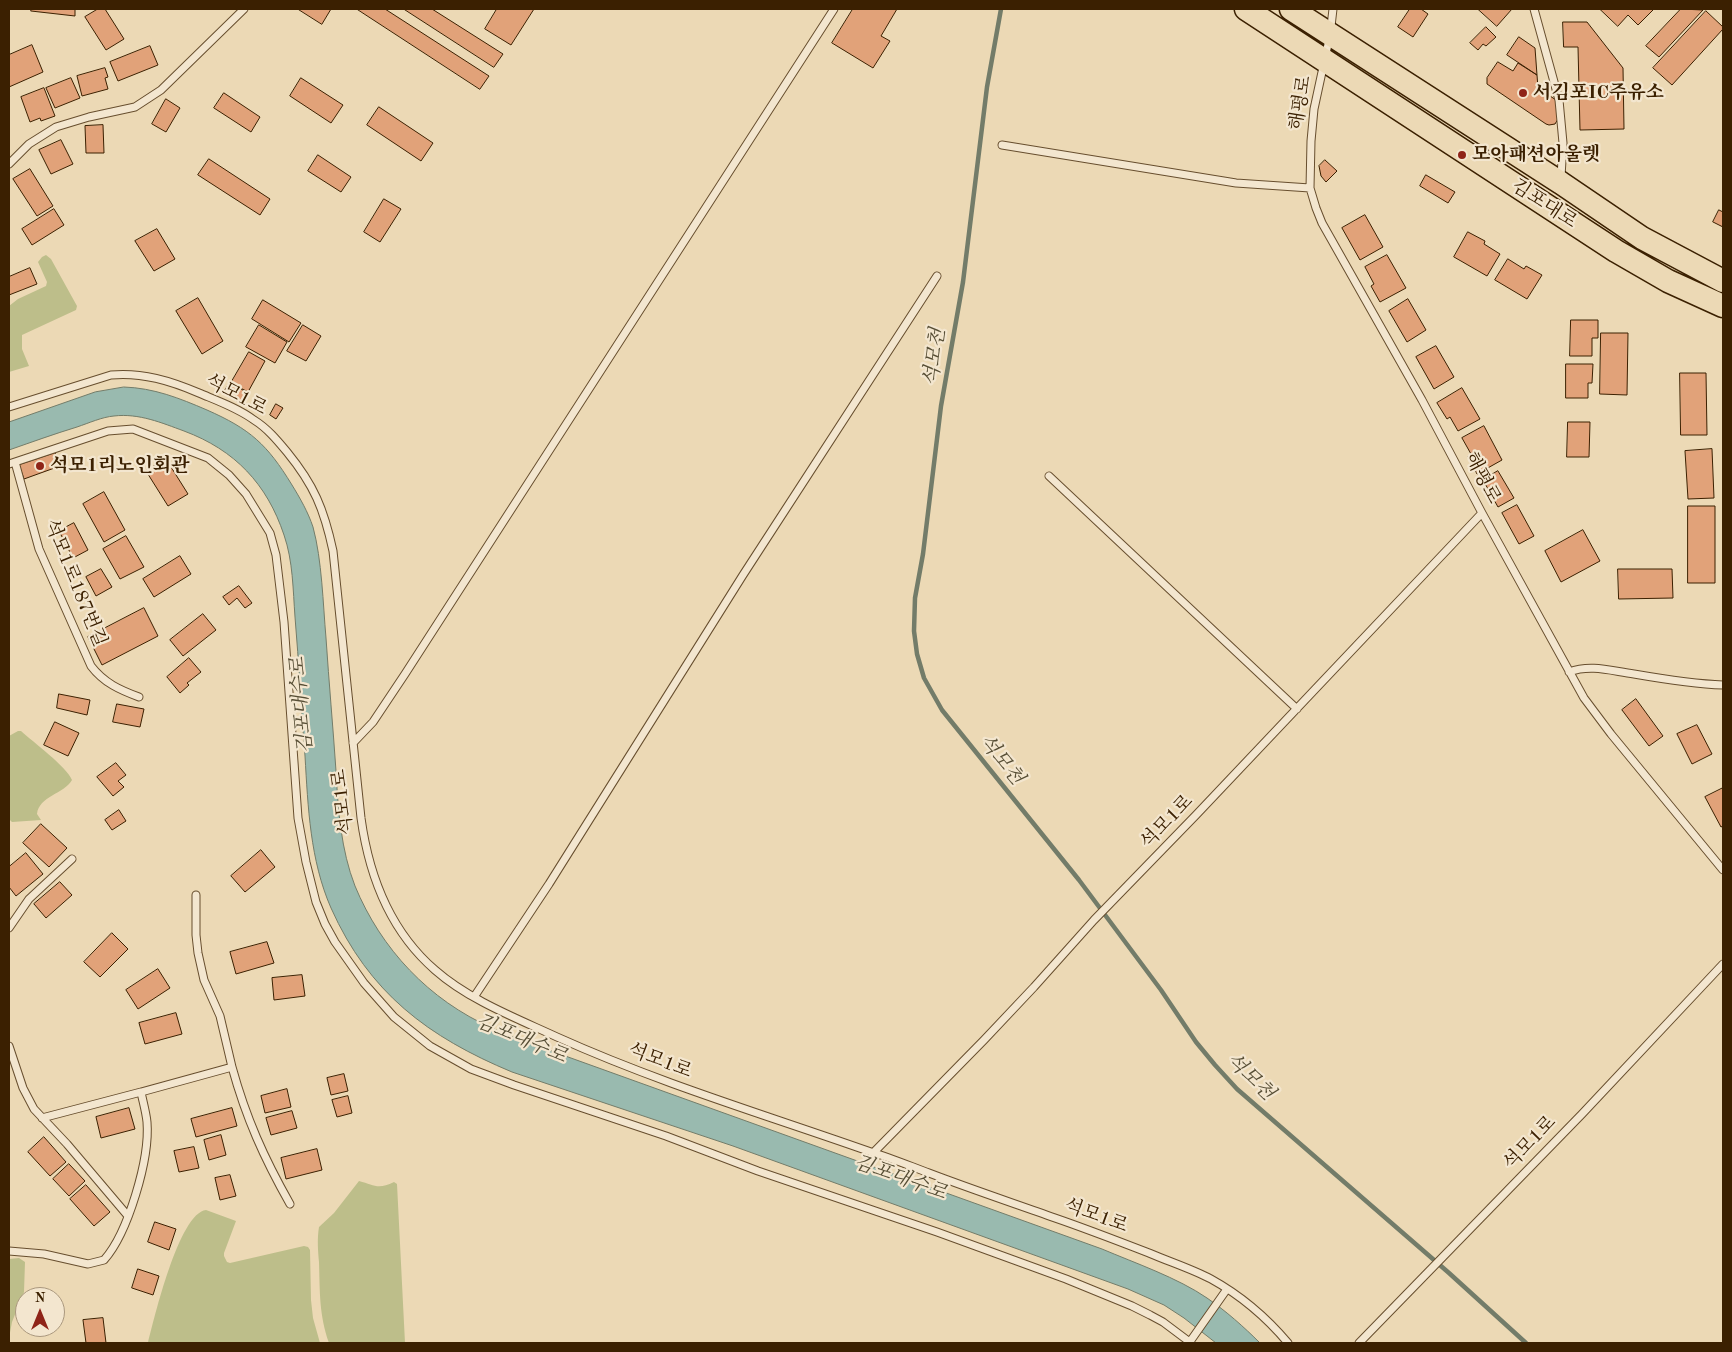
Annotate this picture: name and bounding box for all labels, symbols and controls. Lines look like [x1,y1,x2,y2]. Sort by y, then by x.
street label: 해평로 [1285,74,1317,132]
place label: 서김포IC주유소 [1533,82,1664,104]
marker: 서김포IC주유소 [1517,87,1529,99]
place label: 모아패션아울렛 [1472,144,1600,166]
marker: 모아패션아울렛 [1456,149,1468,161]
street label: 김포대로 [1507,174,1581,234]
water label: 석모천 [919,327,951,387]
street label: 석모1로 [201,369,271,421]
street label: 해평로 [1459,448,1505,508]
place label: 석모1리노인회관 [50,455,189,477]
marker: 석모1리노인회관 [34,460,46,472]
street label: 석모1로187번길 [39,516,111,650]
water label: 김포대수로 [286,656,318,754]
water label: 석모천 [973,730,1029,790]
street label: 석모1로 [328,768,358,836]
street label: 석모1로 [1136,790,1198,854]
water label: 김포대수로 [472,1009,570,1069]
street label: 석모1로 [625,1039,695,1083]
water label: 석모천 [1221,1048,1279,1106]
street label: 석모1로 [1499,1111,1561,1175]
water label: 김포대수로 [851,1150,949,1206]
street label: 석모1로 [1061,1194,1131,1238]
north arrow [15,1287,65,1337]
text: N [35,1291,45,1305]

